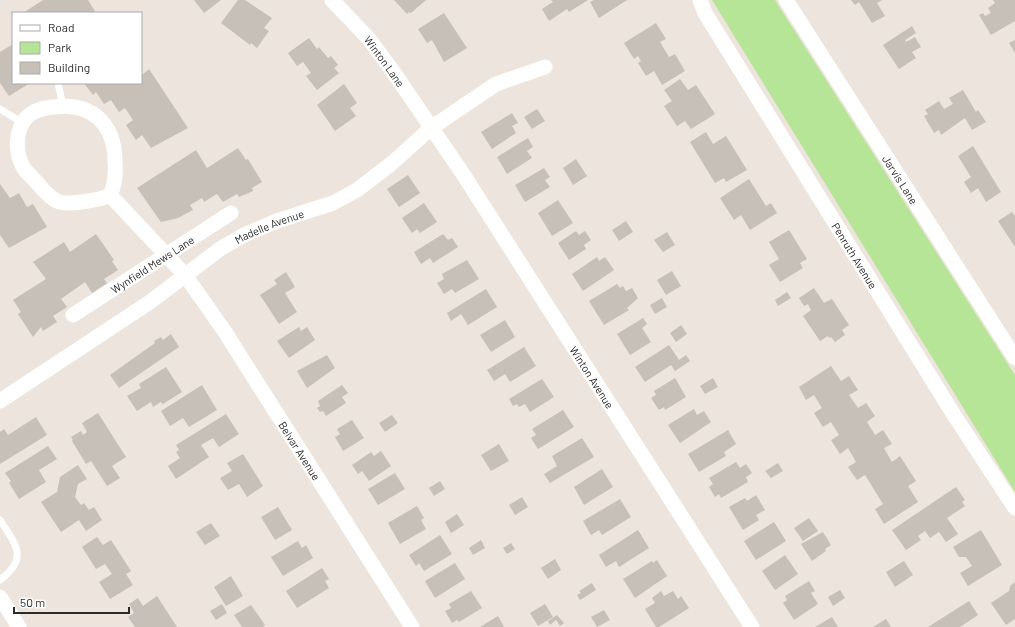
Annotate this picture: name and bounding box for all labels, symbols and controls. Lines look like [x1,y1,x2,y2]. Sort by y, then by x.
legend [12,12,142,84]
text: Road [48,20,75,34]
street label: Winton Lane [362,33,408,89]
text: Park [48,40,72,54]
text: Building [48,60,90,74]
street label: Jarvis Lane [880,153,921,206]
street label: Madelle Avenue [232,206,305,246]
street label: Penruth Avenue [830,220,881,291]
street label: Wynfield Mews Lane [108,232,196,296]
street label: Winton Avenue [568,343,617,411]
street label: Belvar Avenue [277,419,324,482]
scale bar [14,589,129,615]
text: 50 m [20,595,45,609]

